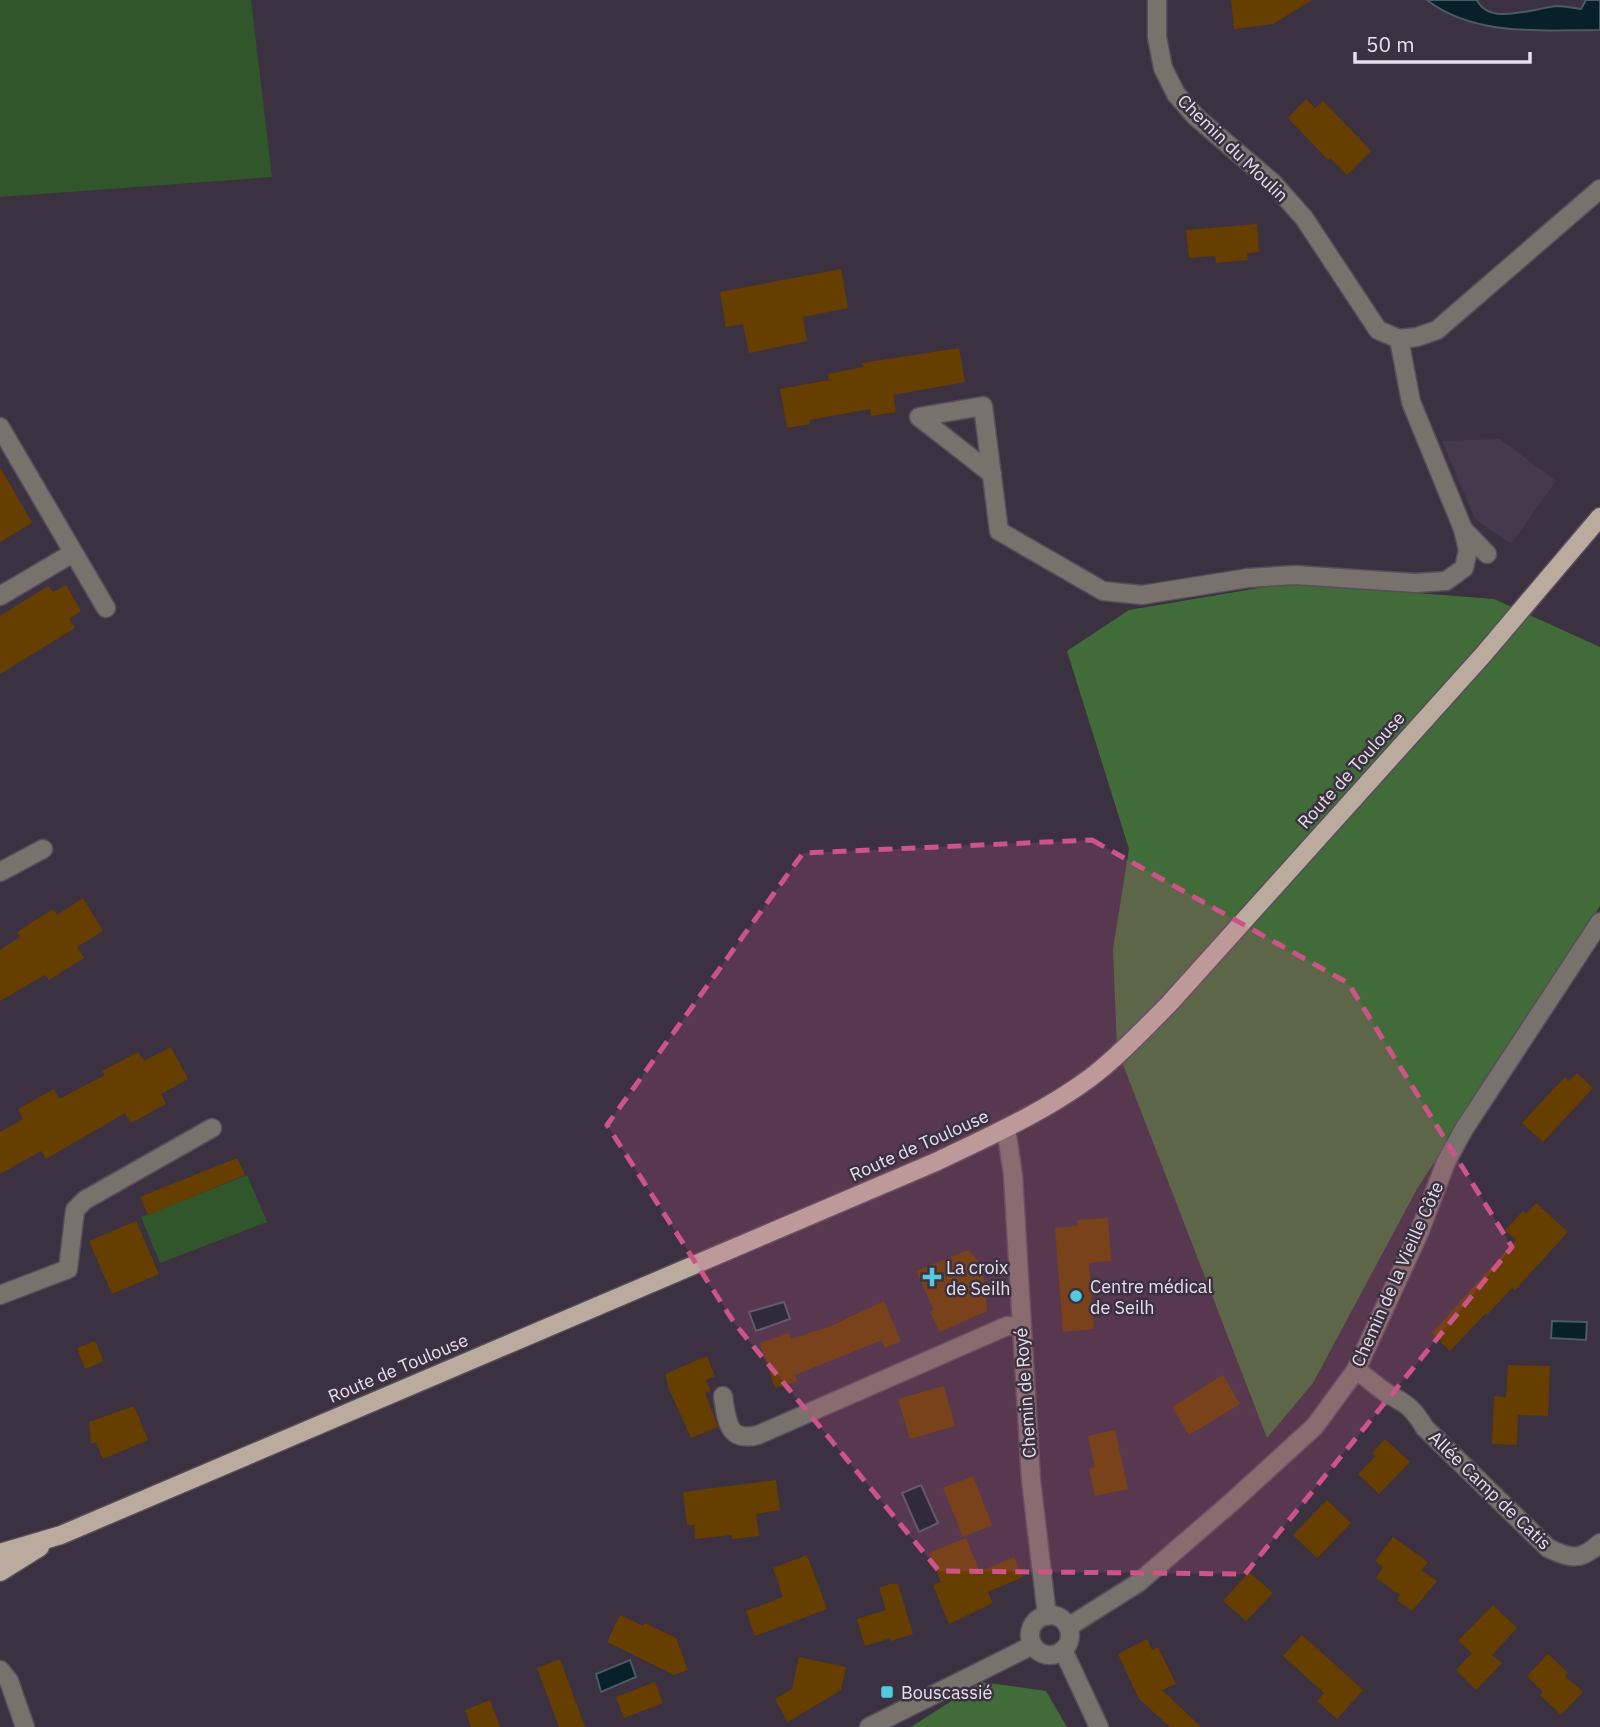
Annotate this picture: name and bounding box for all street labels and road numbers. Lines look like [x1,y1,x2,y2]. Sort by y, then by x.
street label: Chemin du Moulin [1173,89,1293,207]
street label: Route de Toulouse [1292,707,1410,833]
street label: Route de Toulouse [846,1104,992,1186]
street label: Chemin de la Vieille Côte [1346,1178,1448,1370]
street label: Chemin de Royé [1009,1327,1041,1459]
street label: Route de Toulouse [325,1328,472,1408]
street label: Allée Camp de Catis [1424,1426,1556,1554]

